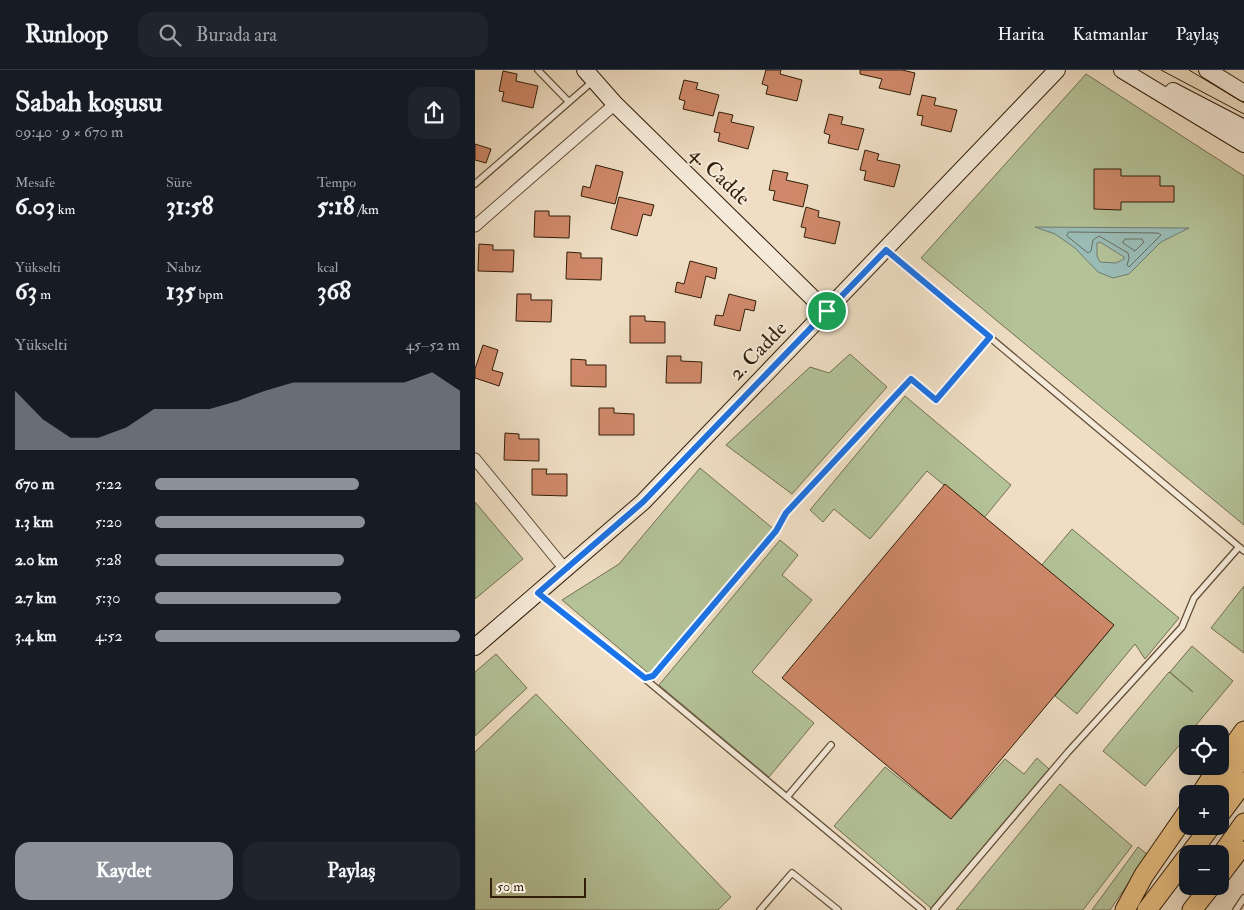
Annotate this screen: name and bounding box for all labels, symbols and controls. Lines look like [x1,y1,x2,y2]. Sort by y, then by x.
search box [138,12,488,57]
text: Runloop [25,19,108,50]
icon: search [156,21,184,49]
text: Burada ara [196,23,277,47]
text: Harita [998,23,1044,46]
text: Katmanlar [1072,23,1148,46]
text: Paylaş [1176,23,1219,46]
text: Sabah koşusu [15,85,162,120]
button: share [408,87,460,139]
text: 09:40 · 9 × 670 m [15,122,123,142]
street label: 4. Cadde [684,141,756,211]
text: Mesafe [15,174,55,191]
text: Süre [166,174,192,191]
text: Tempo [317,174,356,191]
text: 6.03 [15,191,55,222]
text: 31:58 [166,191,213,222]
text: 5:18 [317,191,355,222]
text: km [55,201,75,218]
text: /km [355,201,379,218]
text: Yükselti [15,259,61,276]
text: Nabız [166,259,201,276]
text: kcal [317,259,338,276]
text: 63 [15,276,37,307]
text: 135 [166,276,196,307]
text: 368 [317,276,351,307]
text: m [37,286,51,303]
text: bpm [196,286,223,303]
pin [806,290,848,332]
icon: arrive [813,297,841,325]
street label: 2. Cadde [723,315,793,386]
text: Yükselti [15,335,67,355]
text: 45–52 m [405,335,460,355]
text: 670 m [15,474,54,494]
text: 5:22 [95,474,122,494]
text: 1.3 km [15,512,53,532]
text: 5:20 [95,512,122,532]
text: 2.0 km [15,550,58,570]
text: 5:28 [95,550,122,570]
text: 2.7 km [15,588,56,608]
text: 5:30 [95,588,120,608]
text: 3.4 km [15,626,57,646]
text: 4:52 [95,626,123,646]
map controls [1179,725,1229,895]
button: locate [1179,725,1229,775]
button: + [1179,785,1229,835]
button: Kaydet [15,842,233,900]
button: Paylaş [243,842,460,900]
button: − [1179,845,1229,895]
scale bar [490,875,586,898]
text: 50 m [497,878,524,895]

